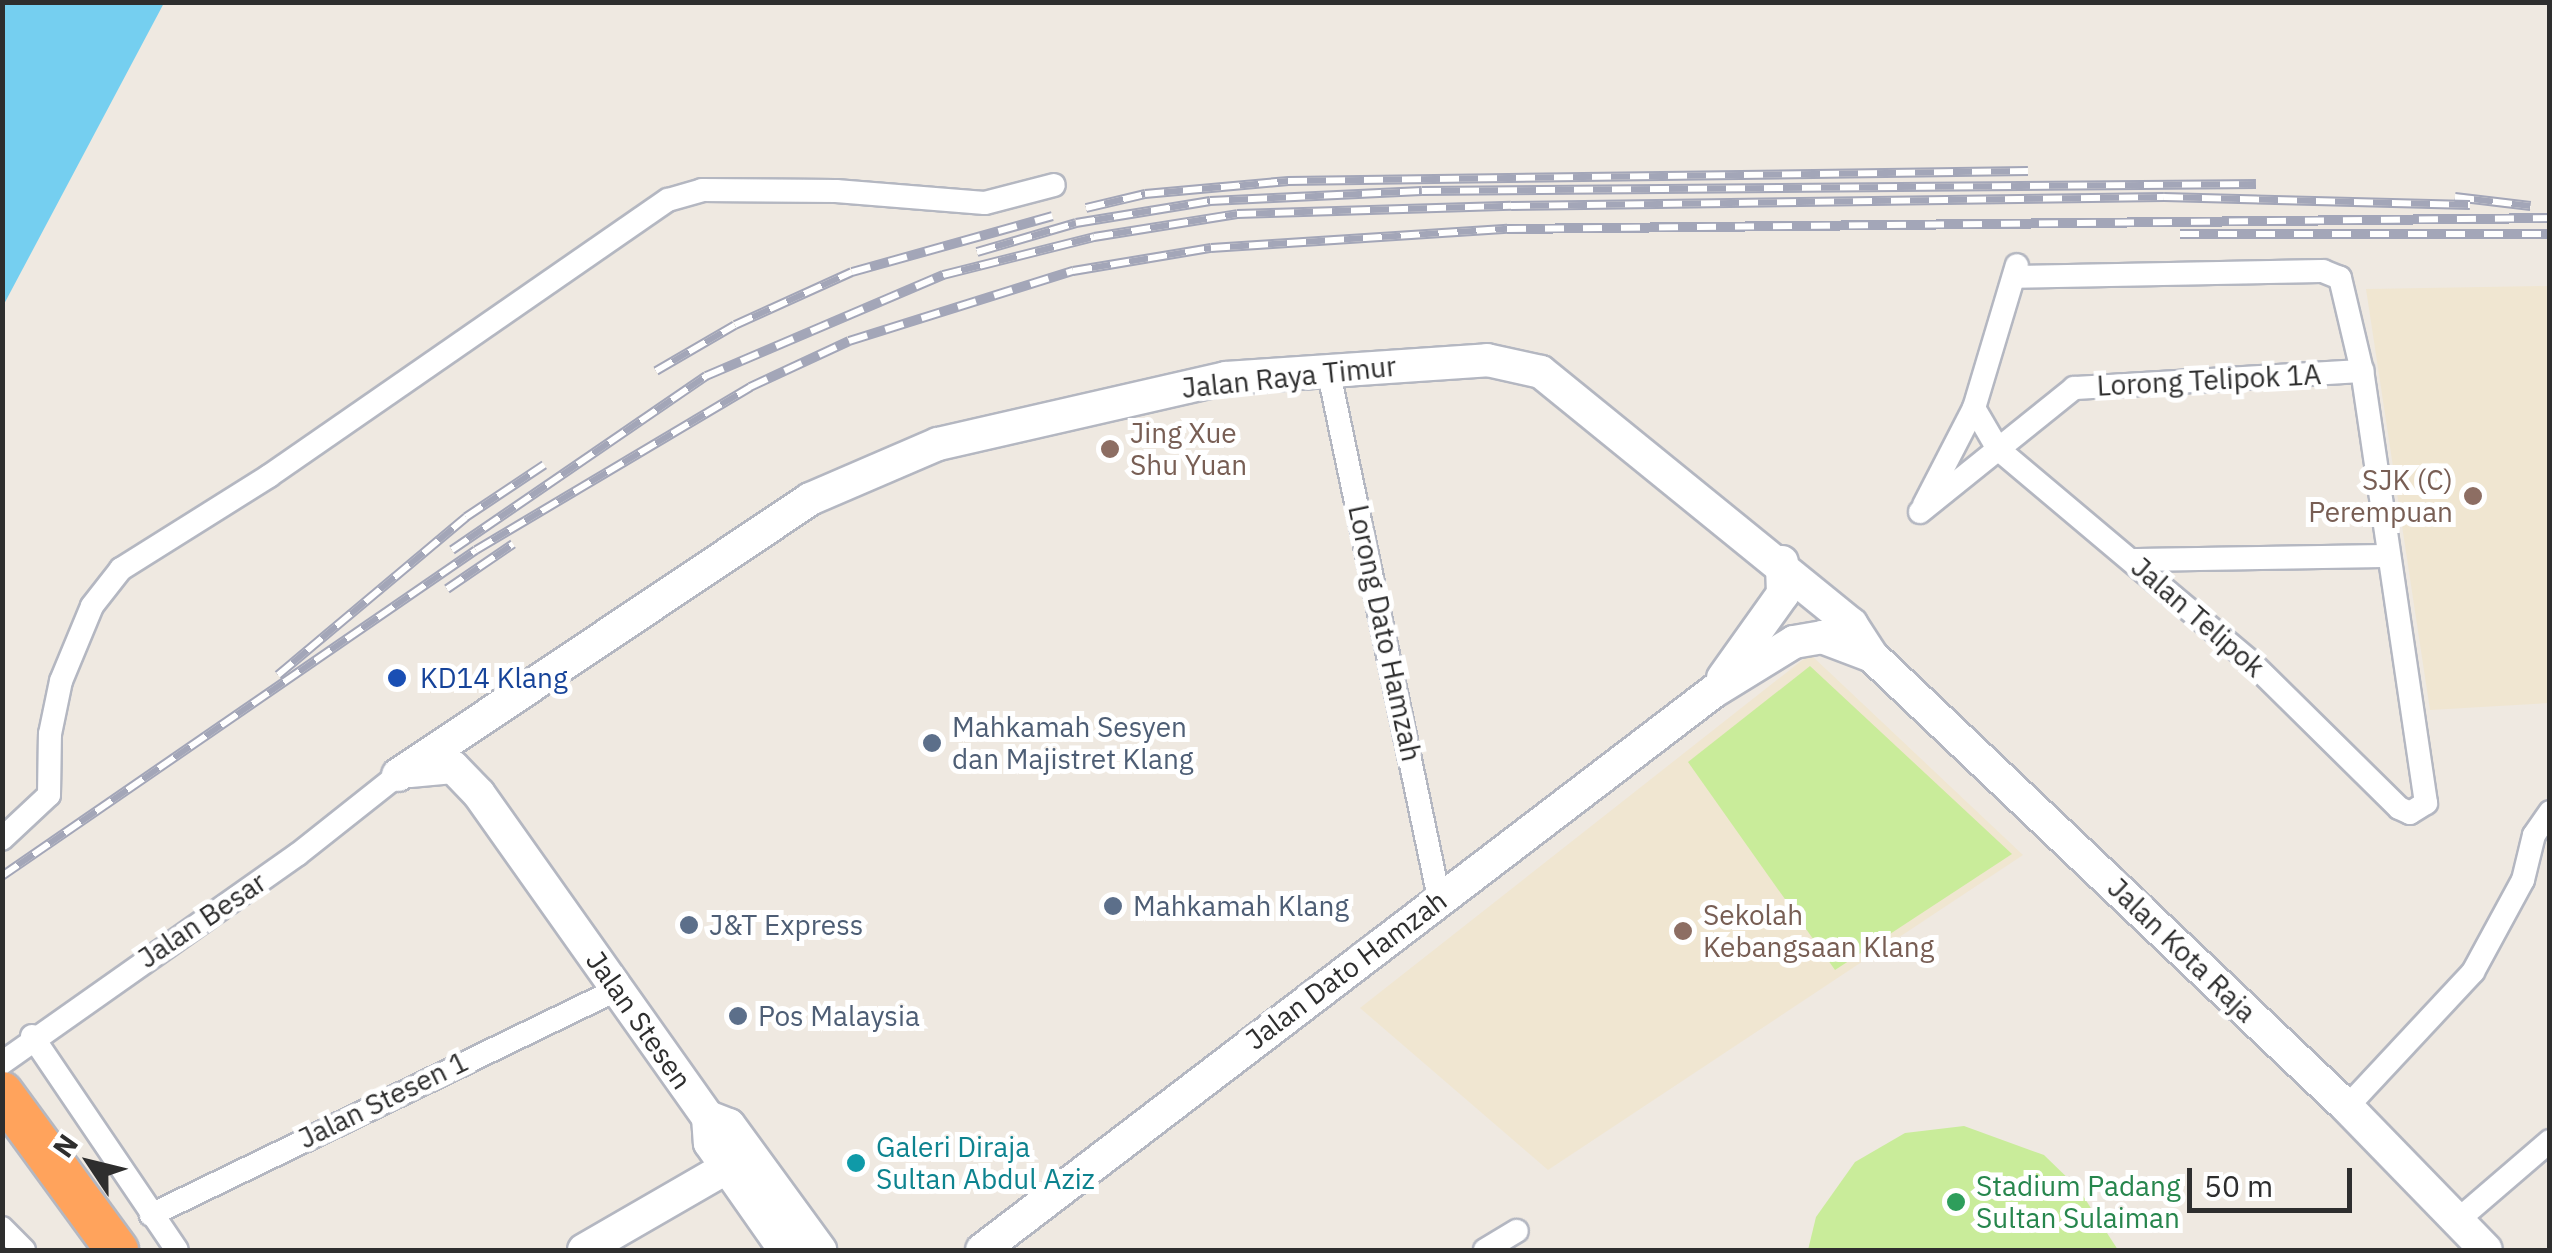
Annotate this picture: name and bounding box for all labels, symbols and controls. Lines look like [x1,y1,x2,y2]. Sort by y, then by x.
street label: Jalan Raya Timur [1180,349,1398,405]
street label: Lorong Telipok 1A [2096,357,2322,403]
place label: Jing Xue Shu Yuan [1130,416,1247,482]
marker: Jing Xue Shu Yuan [1099,438,1121,460]
place label: SJK (C) Perempuan [2308,463,2453,529]
marker: SJK (C) Perempuan [2462,485,2484,507]
street label: Lorong Dato Hamzah [1341,502,1429,764]
street label: Jalan Telipok [2125,550,2271,684]
place label: KD14 Klang [420,661,568,695]
marker: KD14 Klang [384,665,410,691]
place label: Mahkamah Sesyen dan Majistret Klang [952,710,1194,776]
marker: Mahkamah Sesyen dan Majistret Klang [921,732,943,754]
street label: Jalan Besar [132,865,272,975]
street label: Jalan Kota Raja [2101,871,2263,1029]
street label: Jalan Dato Hamzah [1239,883,1453,1057]
place label: Mahkamah Klang [1133,889,1349,923]
marker: Mahkamah Klang [1102,895,1124,917]
place label: Sekolah Kebangsaan Klang [1703,898,1934,964]
place label: J&T Express [709,908,863,942]
marker: J&T Express [678,914,700,936]
marker: Sekolah Kebangsaan Klang [1672,920,1694,942]
street label: Jalan Stesen [579,945,699,1095]
place label: Pos Malaysia [758,999,920,1033]
marker: Pos Malaysia [727,1005,749,1027]
street label: Jalan Stesen 1 [293,1045,473,1155]
north arrow [40,1113,140,1213]
text: N [44,1127,86,1164]
place label: Galeri Diraja Sultan Abdul Aziz [876,1130,1095,1196]
scale bar [2192,1148,2357,1210]
marker: Galeri Diraja Sultan Abdul Aziz [845,1152,867,1174]
text: 50 m [2204,1166,2273,1205]
place label: Stadium Padang Sultan Sulaiman [1976,1169,2181,1235]
marker: Stadium Padang Sultan Sulaiman [1945,1191,1967,1213]

